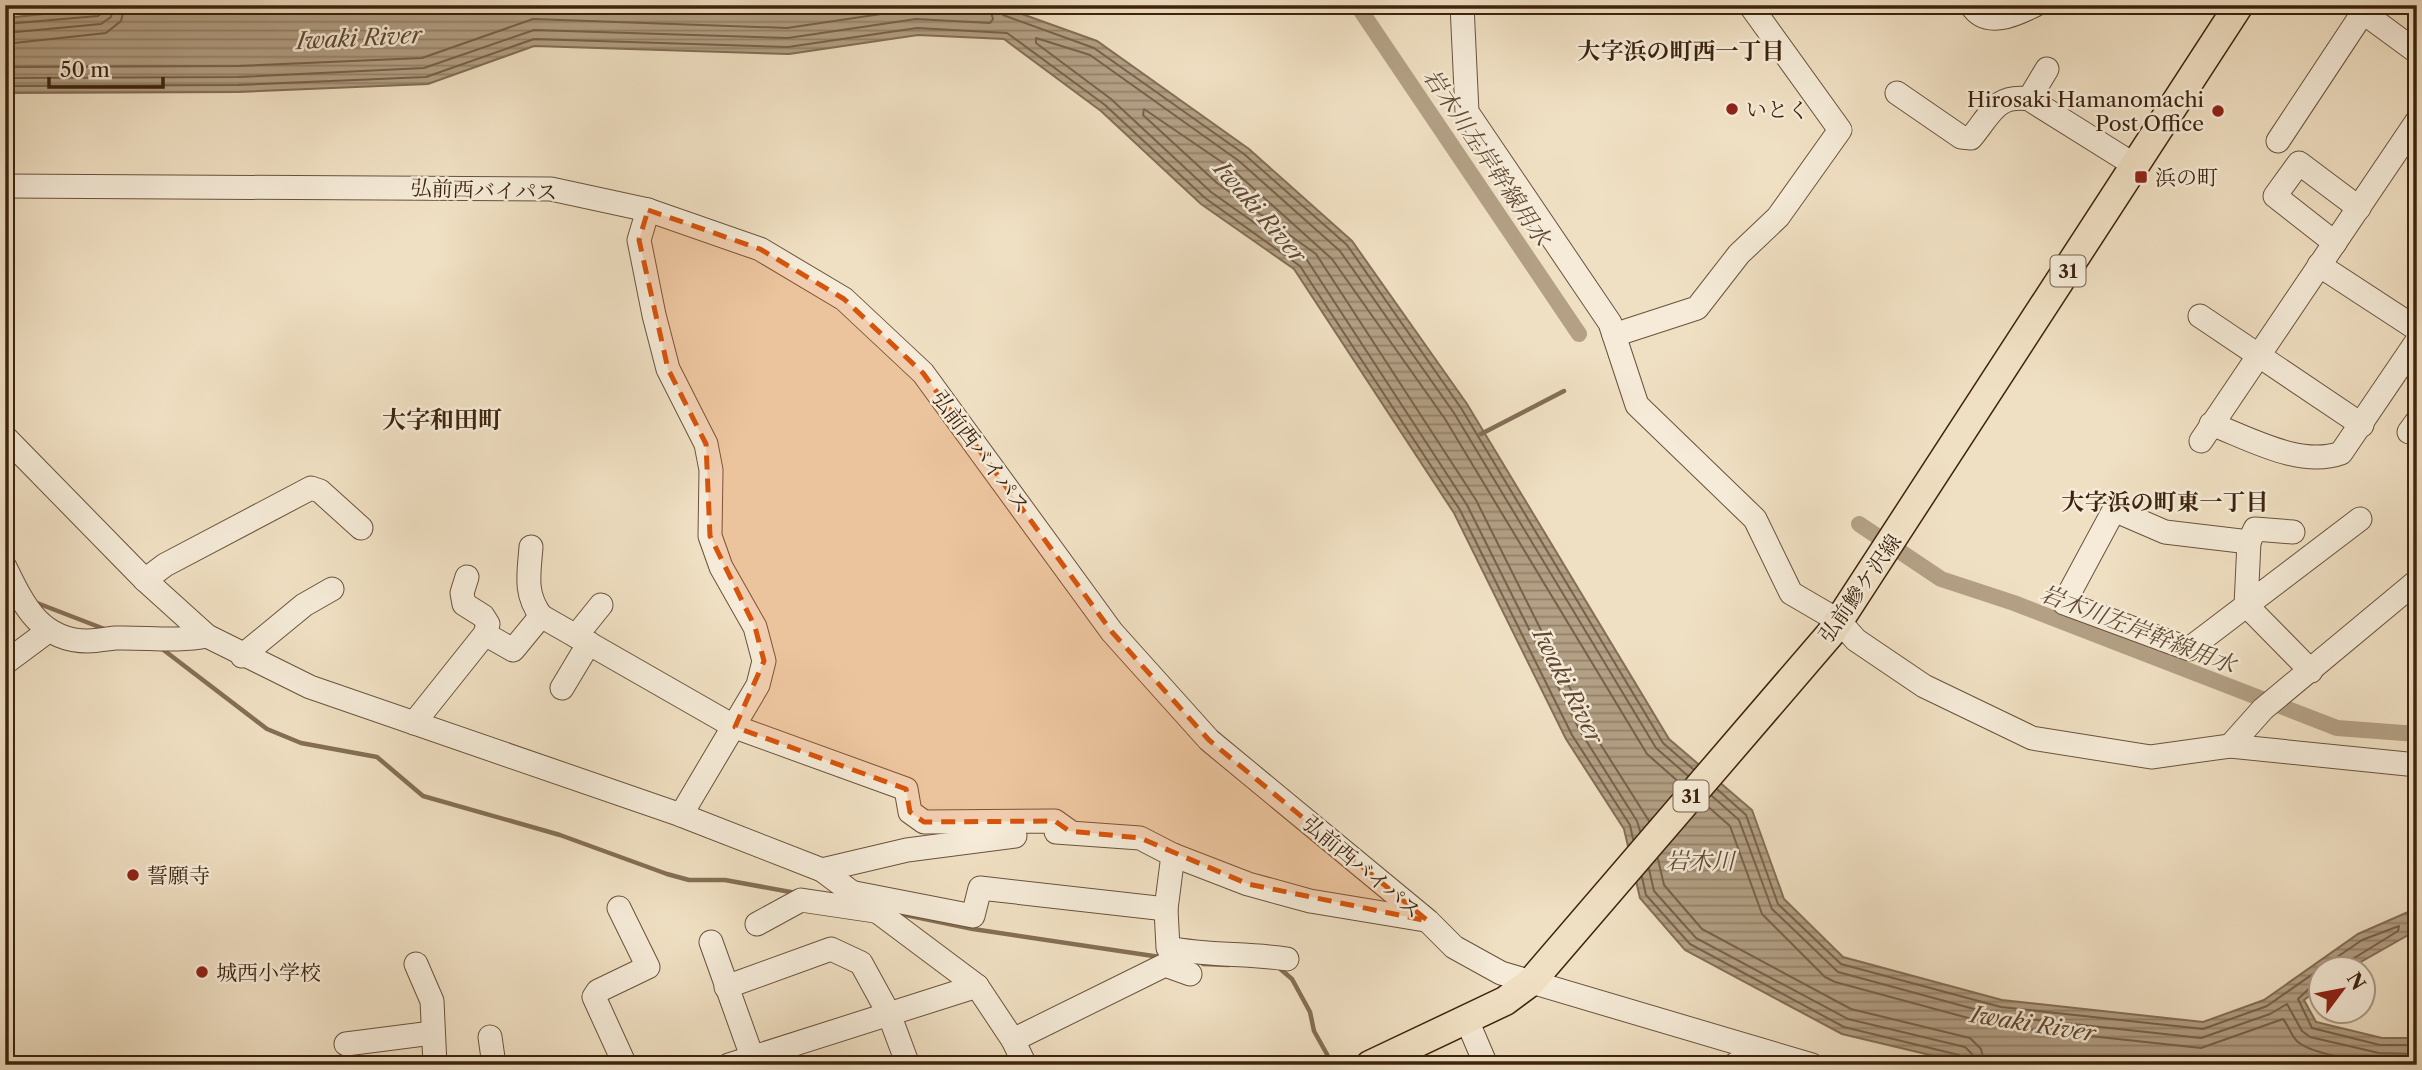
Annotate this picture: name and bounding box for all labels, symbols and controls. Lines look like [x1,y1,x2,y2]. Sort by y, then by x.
water label: Iwaki River [293,21,424,55]
district label: 大字浜の町西一丁目 [1578,37,1785,65]
scale bar [49,46,163,90]
text: 50 m [60,57,110,82]
water label: 岩木川左岸幹線用水 [1418,63,1558,252]
place label: Hirosaki Hamanomachi Post Office [1967,87,2204,136]
place label: いとく [1746,97,1809,122]
marker: いとく [1724,101,1740,117]
marker: Hirosaki Hamanomachi Post Office [2210,103,2226,119]
water label: Iwaki River [1207,154,1313,270]
place label: 浜の町 [2155,165,2218,190]
marker: 浜の町 [2133,169,2149,185]
street label: 弘前西バイパス [410,175,558,205]
road number: 31 [2050,256,2086,286]
street label: 弘前西バイパス [927,386,1035,518]
district label: 大字和田町 [382,405,502,434]
district label: 大字浜の町東一丁目 [2062,488,2269,516]
street label: 弘前鰺ケ沢線 [1814,529,1906,647]
water label: 岩木川左岸幹線用水 [2036,579,2242,680]
water label: Iwaki River [1526,622,1610,750]
road number: 31 [1674,780,1708,811]
street label: 弘前西バイパス [1298,810,1426,924]
water label: 岩木川 [1666,847,1738,875]
place label: 誓願寺 [147,863,210,888]
marker: 誓願寺 [125,867,141,883]
north arrow [2306,954,2376,1024]
place label: 城西小学校 [216,960,321,985]
marker: 城西小学校 [194,964,210,980]
text: N [2342,968,2370,994]
water label: Iwaki River [1967,1000,2099,1048]

